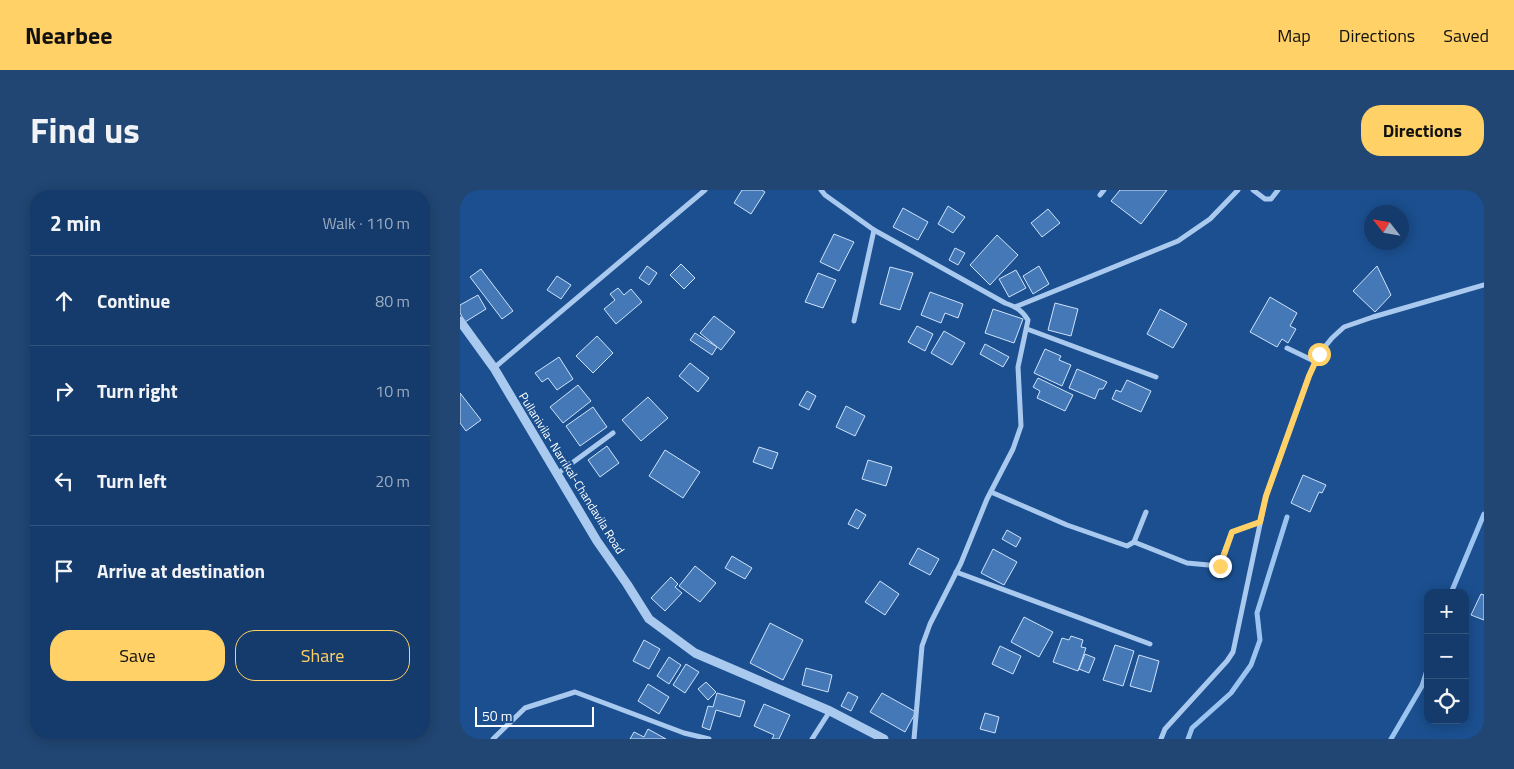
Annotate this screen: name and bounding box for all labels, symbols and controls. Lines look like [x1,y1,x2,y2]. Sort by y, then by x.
text: Nearbee [25,17,112,53]
text: Map [1277,22,1311,49]
text: Directions [1339,22,1415,49]
text: Saved [1443,22,1489,49]
text: Find us [30,103,140,157]
button: Directions [1361,105,1484,156]
north arrow [1364,205,1409,250]
text: 2 min [50,207,101,239]
text: Walk · 110 m [322,211,410,235]
text: Continue [97,286,170,315]
icon: ahead [50,287,78,315]
text: 80 m [375,289,410,313]
route start [1308,343,1331,366]
text: Turn right [97,376,178,405]
icon: right [50,377,78,405]
text: 10 m [375,379,410,403]
street label: Pullanivila- Narrikal-Chandavila Road [514,388,630,558]
text: Turn left [97,466,167,495]
icon: left [50,467,78,495]
text: 20 m [375,469,410,493]
route end [1209,555,1232,578]
text: Arrive at destination [97,556,265,585]
icon: arrive [50,557,78,585]
map controls [1424,589,1469,724]
button: + [1424,589,1469,634]
button: Save [50,630,225,681]
button: Share [235,630,410,681]
button: − [1424,634,1469,679]
button: locate [1424,679,1469,724]
scale bar [475,704,594,727]
text: 50 m [482,705,512,726]

